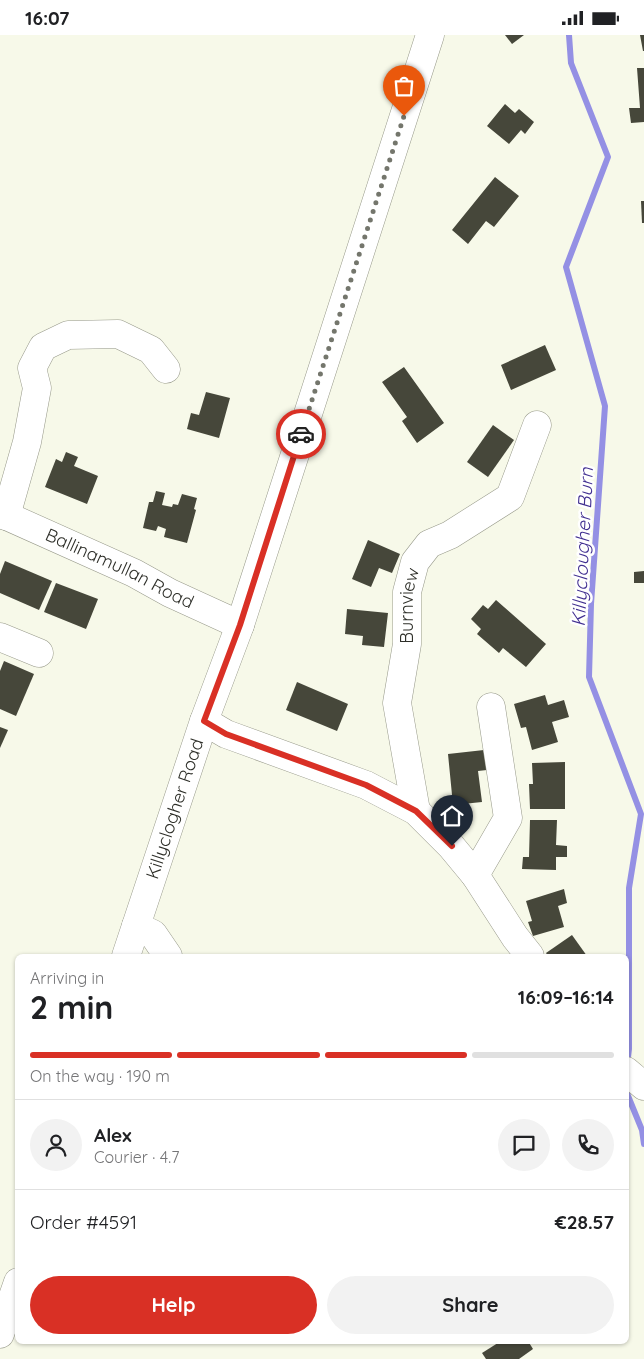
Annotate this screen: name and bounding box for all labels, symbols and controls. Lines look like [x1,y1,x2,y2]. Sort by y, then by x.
text: 16:07 [25,6,69,30]
pin [383,65,425,116]
icon: bag [390,72,418,100]
courier [276,409,326,459]
icon: car [287,420,315,448]
water label: Killyclougher Burn [566,466,598,627]
street label: Ballinamullan Road [42,523,198,613]
street label: Burnview [395,565,424,644]
street label: Killyclogher Road [140,736,208,882]
pin [431,795,473,846]
icon: home [438,802,466,830]
text: Arriving in [30,968,104,988]
text: 16:09–16:14 [518,985,614,1009]
text: 2 min [30,987,113,1027]
text: On the way · 190 m [30,1066,170,1086]
button: person [30,1119,82,1171]
button: chat [498,1119,550,1171]
button: phone [562,1119,614,1171]
text: Alex [94,1123,132,1147]
text: Courier · 4.7 [94,1147,179,1167]
text: Order #4591 [30,1210,137,1234]
text: €28.57 [555,1210,614,1234]
button: Help [30,1276,317,1334]
button: Share [327,1276,614,1334]

